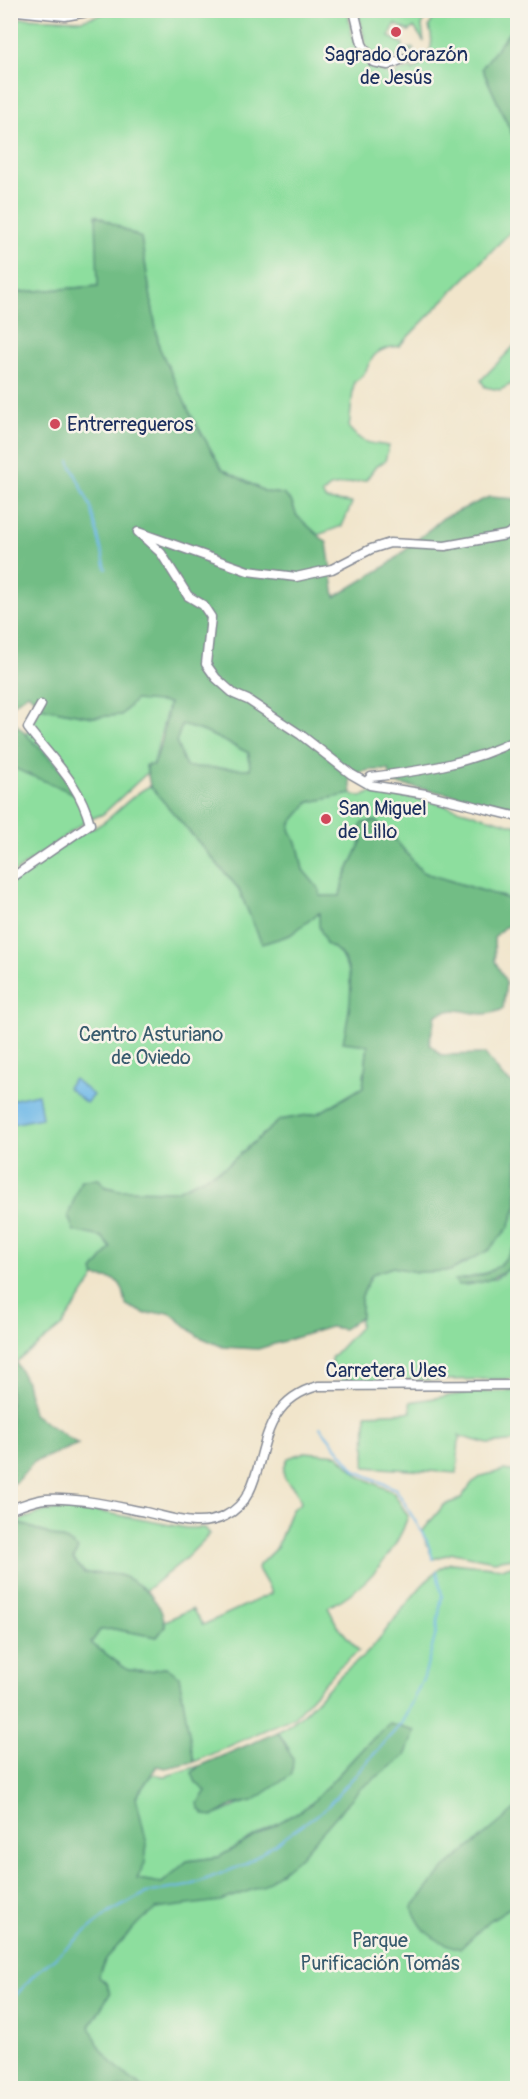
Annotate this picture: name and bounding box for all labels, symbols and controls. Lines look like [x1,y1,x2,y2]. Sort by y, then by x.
marker: Sagrado Corazón de Jesús [389,25,403,39]
place label: Sagrado Corazón de Jesús [324,42,468,90]
place label: Entrerregueros [67,412,193,437]
marker: Entrerregueros [48,417,62,431]
place label: San Miguel de Lillo [338,796,427,844]
marker: San Miguel de Lillo [319,812,333,826]
park label: Centro Asturiano de Oviedo [79,1022,224,1070]
street label: Carretera Ules [326,1358,446,1383]
park label: Parque Purificación Tomás [300,1928,460,1976]

